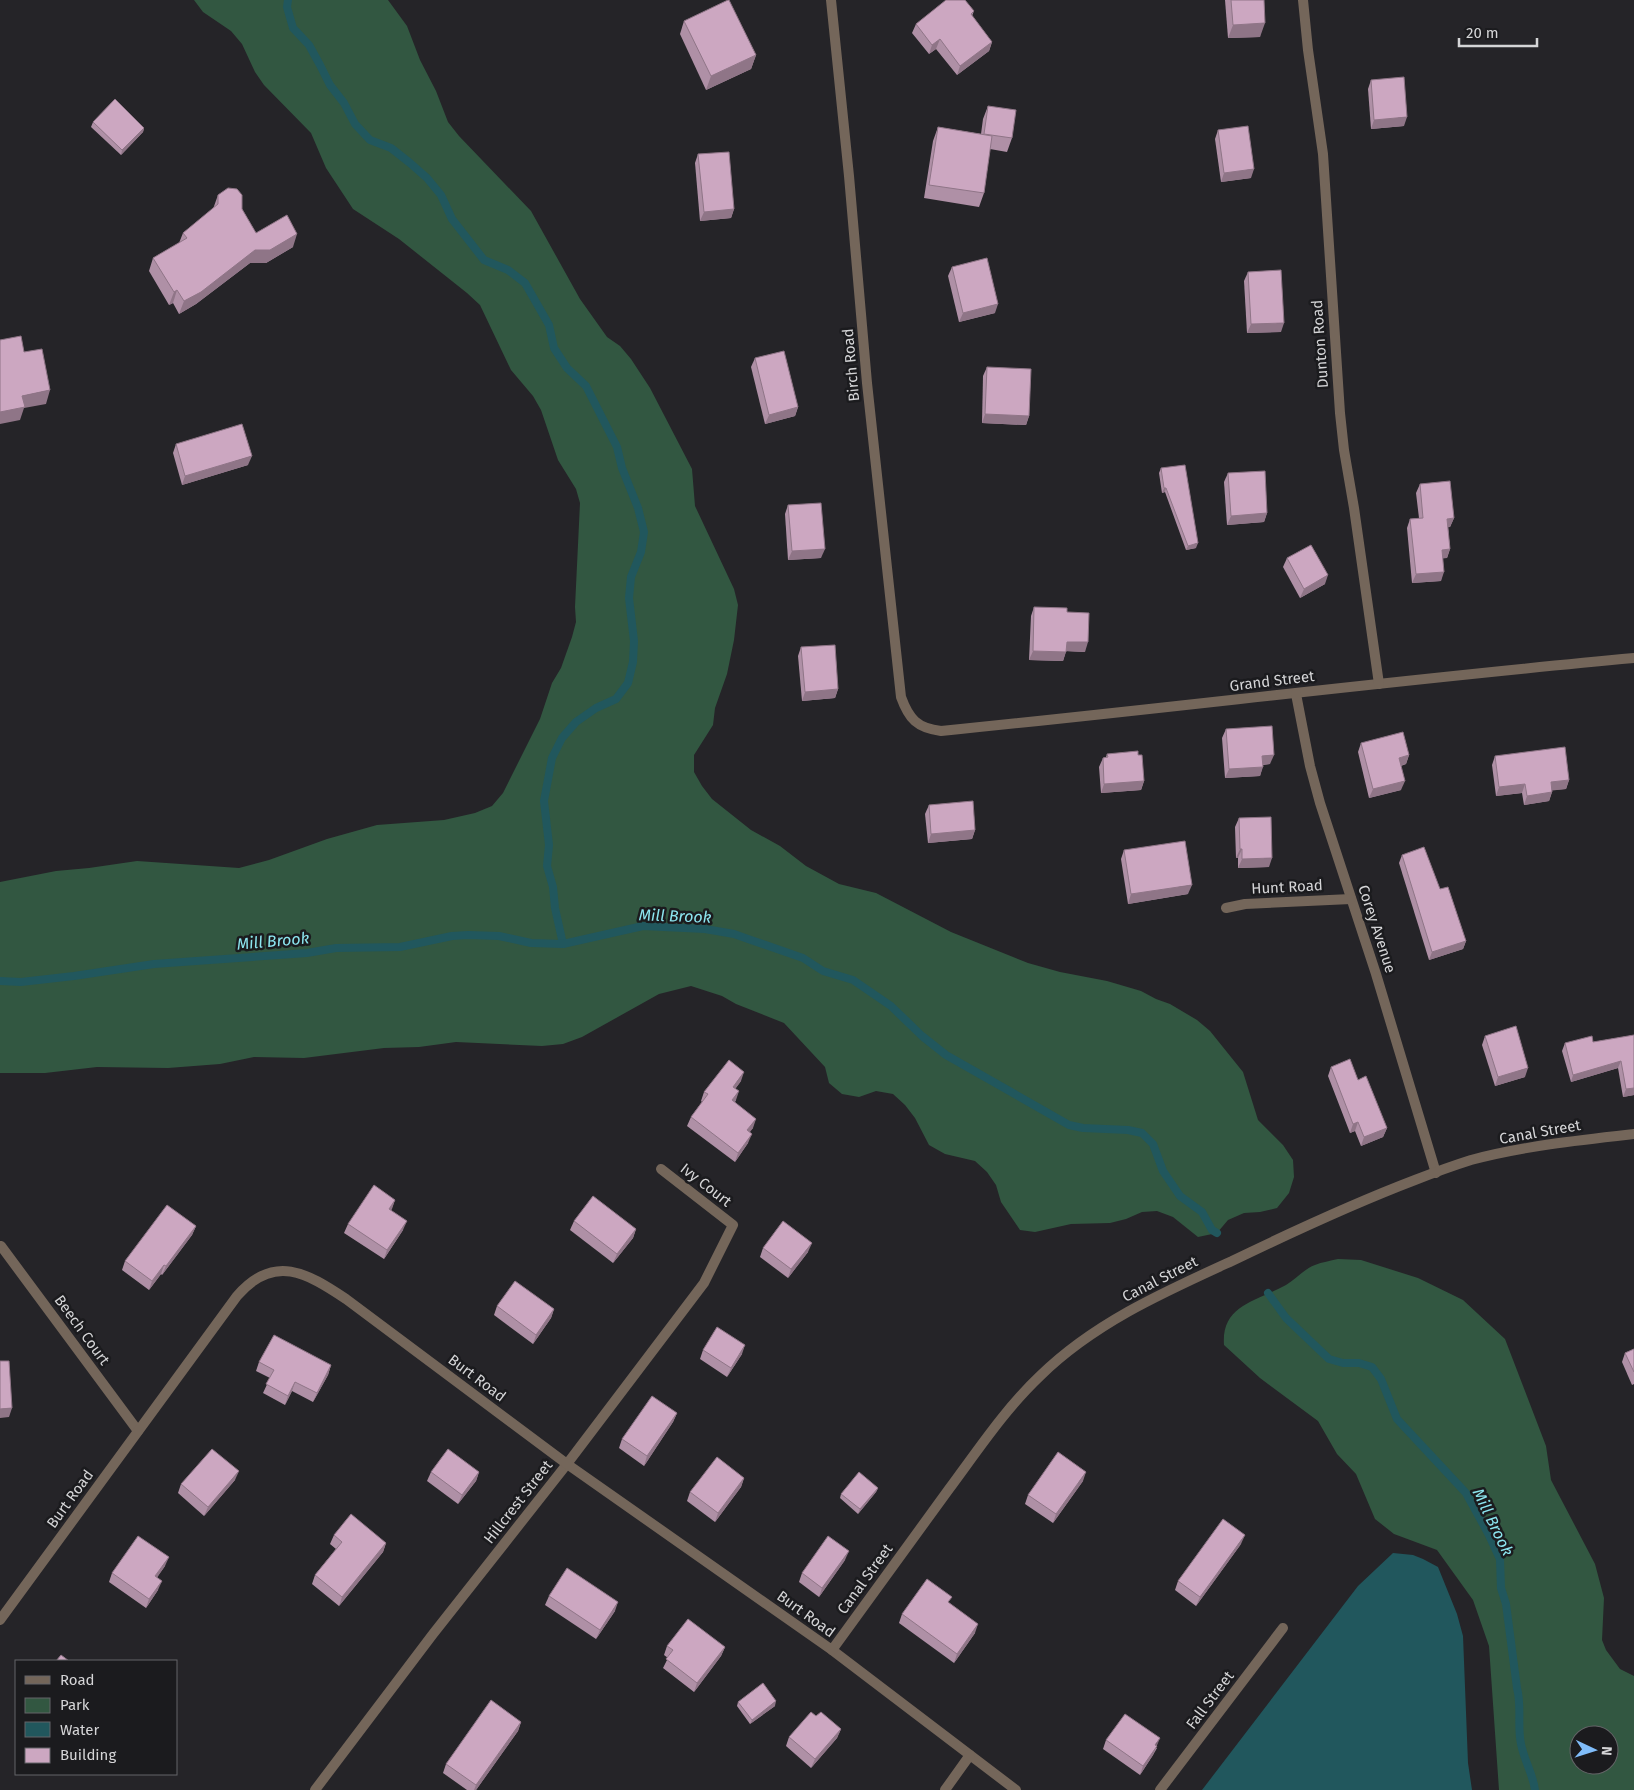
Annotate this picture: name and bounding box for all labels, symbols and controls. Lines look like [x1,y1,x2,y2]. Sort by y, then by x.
scale bar [1459,15,1536,47]
text: 20 m [1466,24,1499,42]
street label: Dunton Road [1308,299,1332,389]
street label: Birch Road [839,328,863,402]
street label: Grand Street [1229,667,1316,695]
street label: Hunt Road [1251,876,1323,898]
street label: Corey Avenue [1354,883,1400,975]
water label: Mill Brook [638,905,712,927]
water label: Mill Brook [236,928,310,954]
street label: Canal Street [1498,1116,1583,1148]
street label: Ivy Court [677,1159,736,1211]
street label: Canal Street [1119,1252,1201,1306]
street label: Beech Court [51,1291,114,1369]
street label: Burt Road [445,1350,509,1406]
street label: Hillcrest Street [480,1456,557,1547]
street label: Burt Road [43,1466,97,1532]
water label: Mill Brook [1469,1485,1518,1559]
street label: Canal Street [834,1540,897,1618]
street label: Burt Road [773,1587,839,1641]
legend [15,1660,178,1775]
street label: Fall Street [1182,1667,1238,1733]
text: Road [60,1671,95,1689]
text: Park [60,1696,90,1714]
text: Water [60,1721,99,1739]
north arrow [1569,1725,1619,1775]
text: Building [60,1746,116,1764]
text: N [1598,1746,1615,1756]

